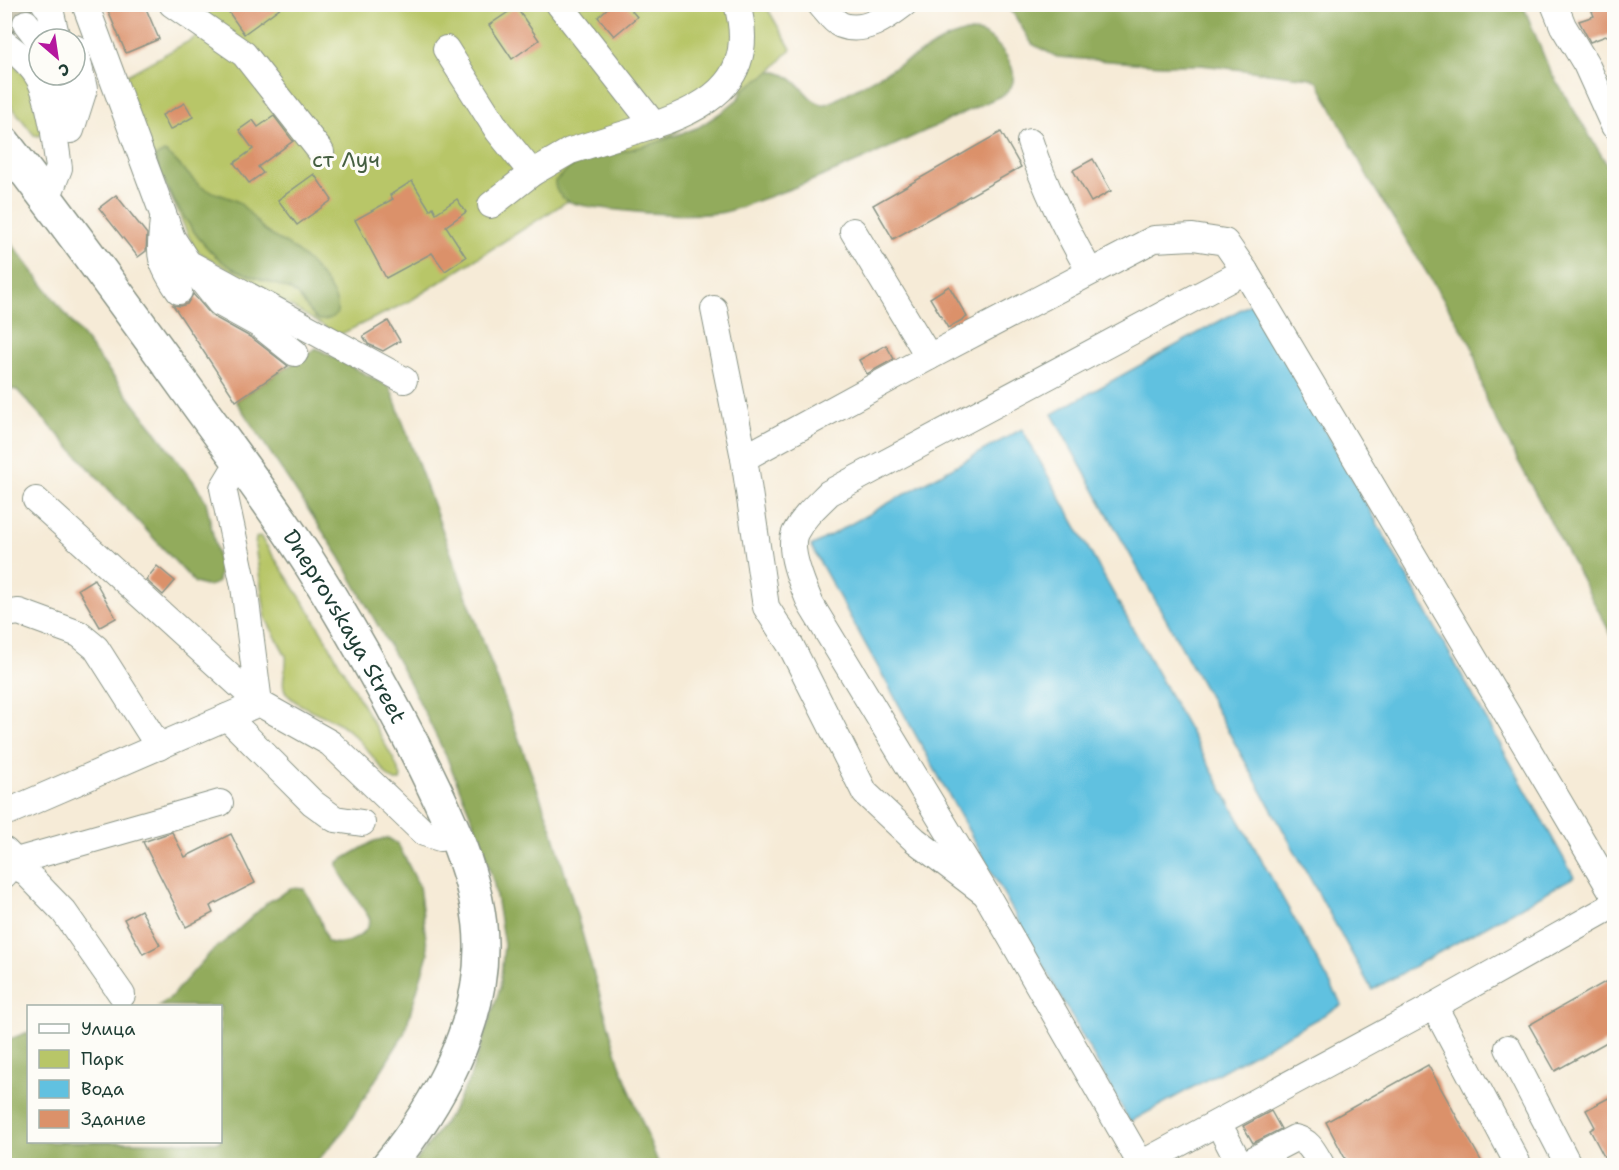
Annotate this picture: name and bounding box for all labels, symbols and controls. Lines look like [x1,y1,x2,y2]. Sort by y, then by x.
north arrow [27,27,87,87]
text: С [54,58,73,81]
park label: ст Луч [312,145,380,174]
street label: Dneprovskaya Street [277,523,413,728]
legend [27,1005,222,1143]
text: Улица [81,1017,135,1041]
text: Парк [81,1047,124,1071]
text: Вода [81,1077,124,1101]
text: Здание [81,1107,146,1131]

